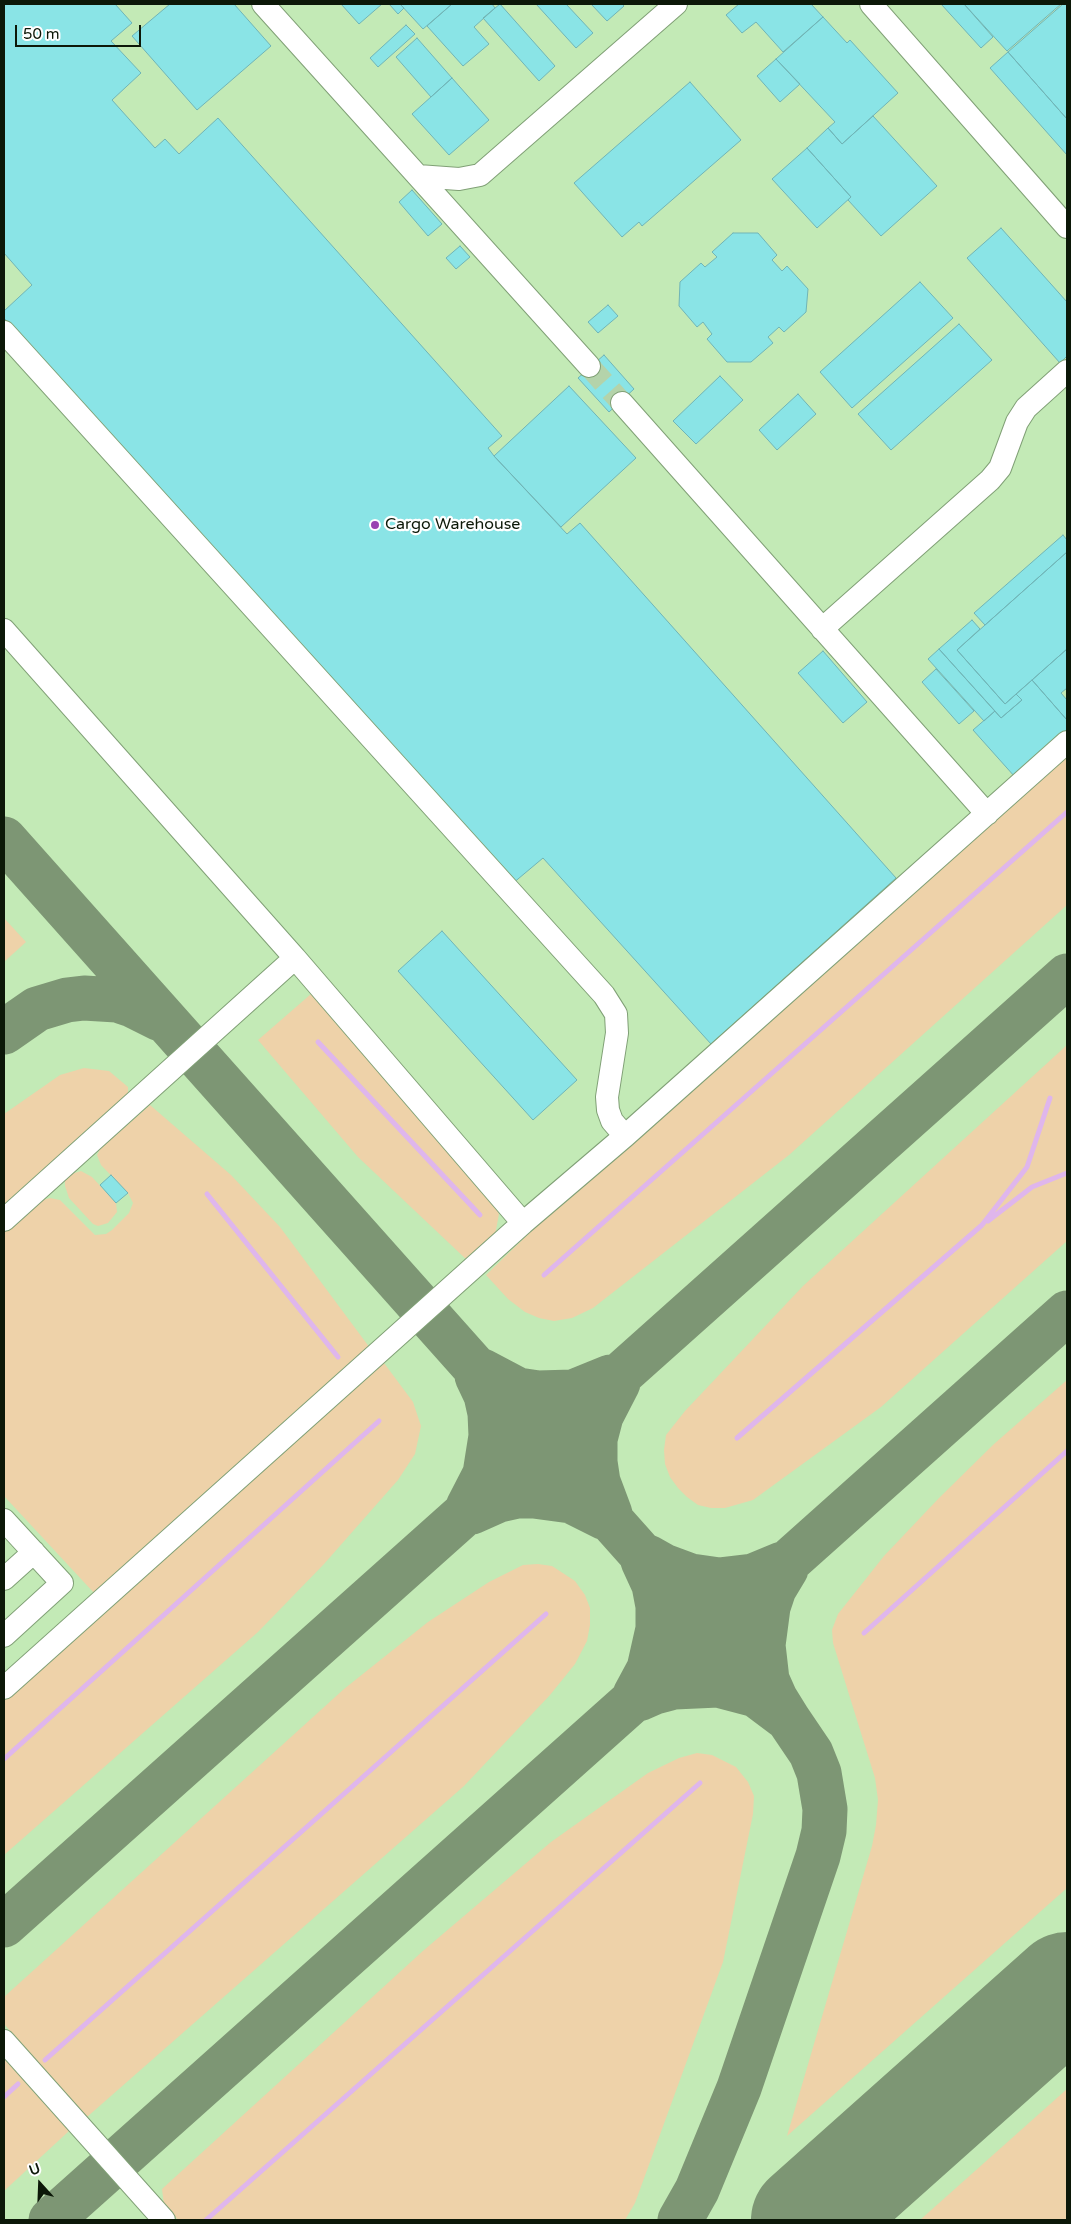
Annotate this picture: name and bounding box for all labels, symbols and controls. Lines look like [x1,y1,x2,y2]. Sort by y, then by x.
scale bar [18,15,144,47]
text: 50 m [23,25,60,43]
place label: Cargo Warehouse [385,515,520,535]
marker: Cargo Warehouse [369,519,381,531]
north arrow [15,2159,65,2209]
text: U [27,2160,43,2179]

